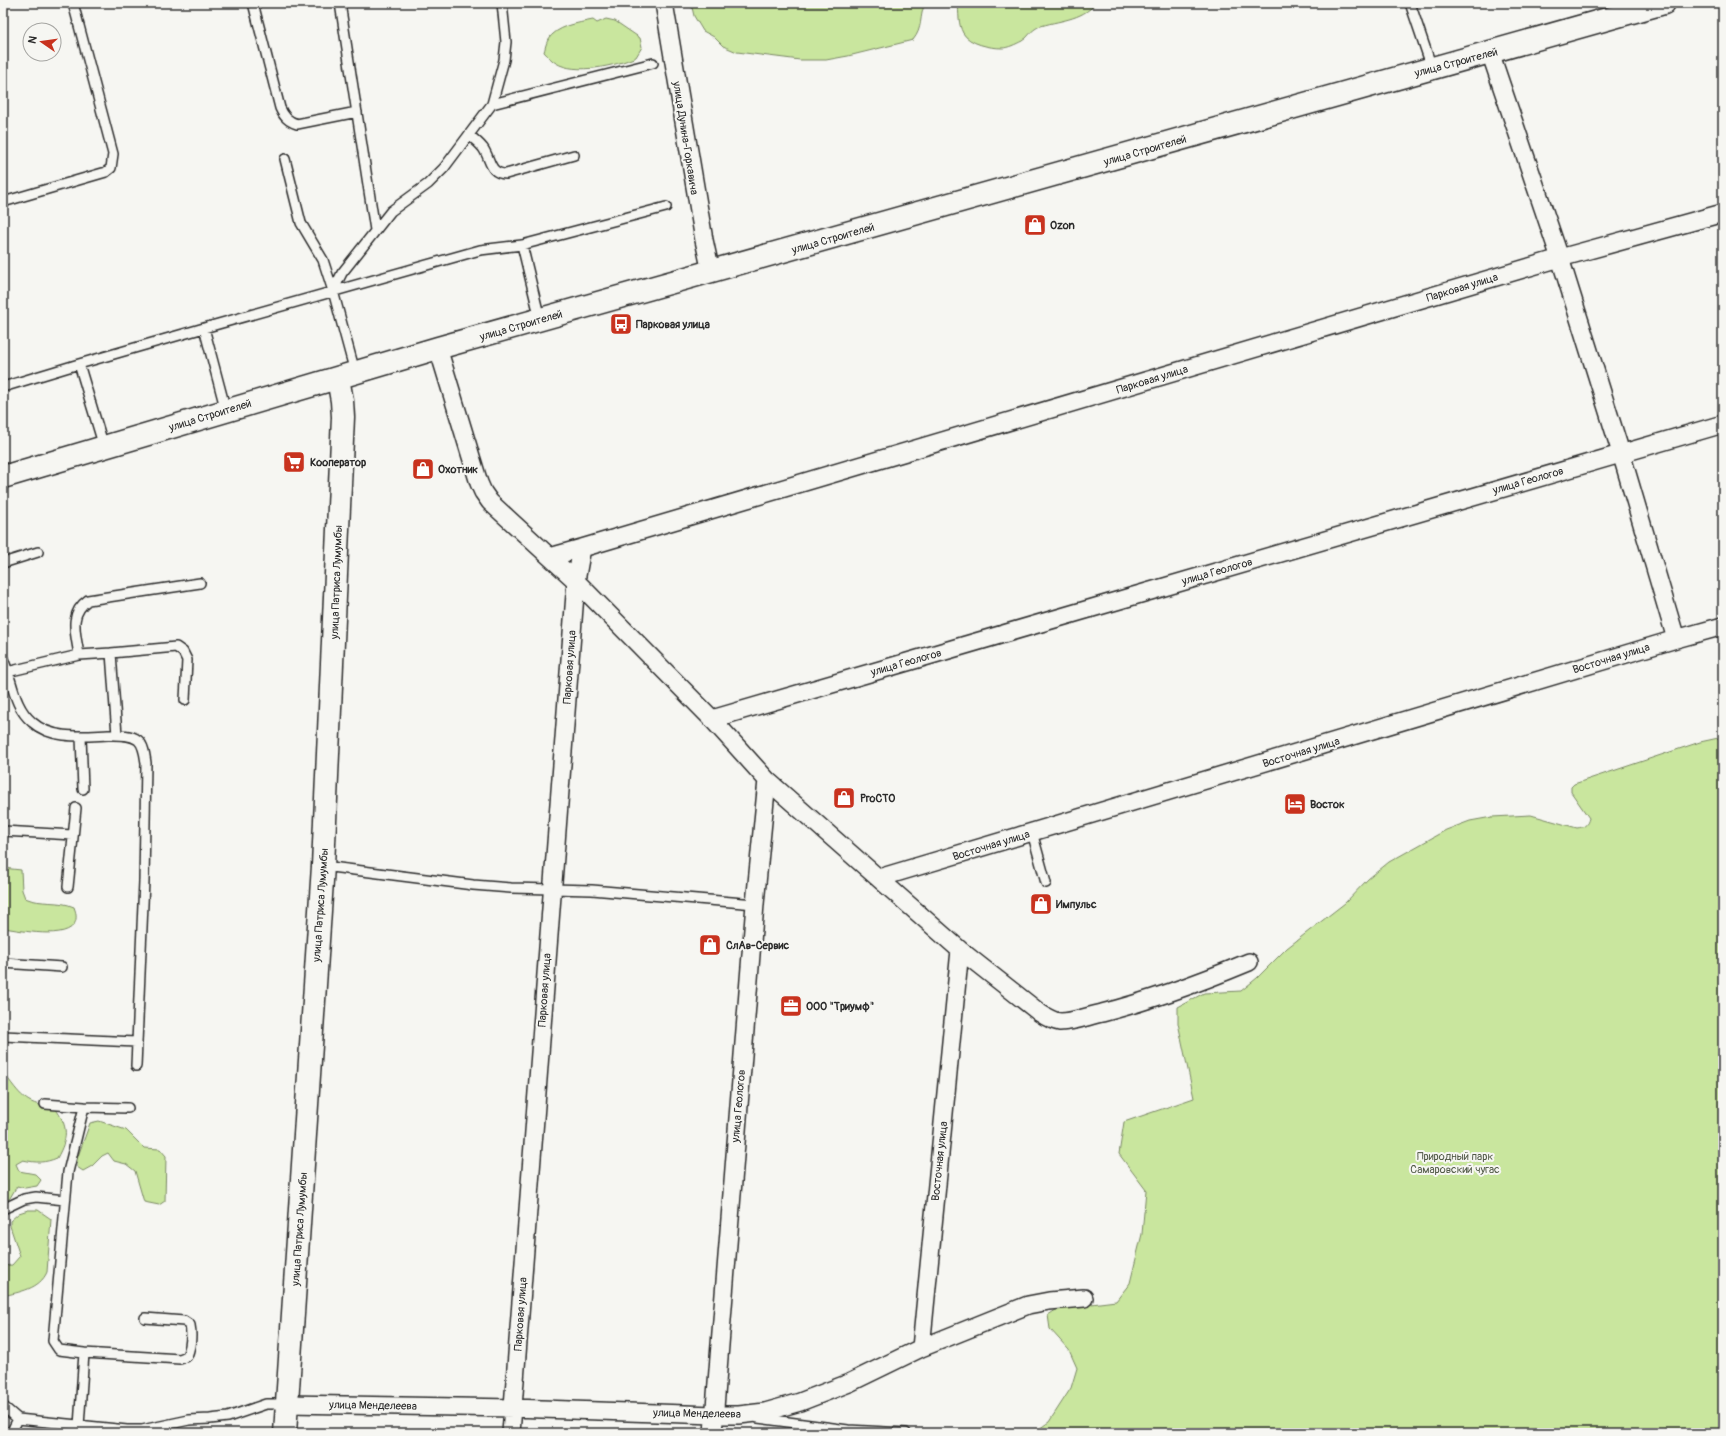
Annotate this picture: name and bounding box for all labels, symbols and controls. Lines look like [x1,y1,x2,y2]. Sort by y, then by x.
north arrow [22,22,62,62]
text: N [26,34,40,45]
street label: улица Строителей [1412,45,1499,80]
street label: улица Дунина-Горкавича [670,79,701,196]
street label: улица Строителей [1101,132,1188,169]
shop icon: Ozon [1022,212,1048,238]
place label: Ozon [1050,219,1075,232]
street label: улица Строителей [789,220,876,257]
street label: Парковая улица [1425,270,1499,305]
street label: улица Строителей [477,307,564,344]
bus stop icon: Парковая улица [608,311,634,337]
place label: Парковая улица [636,318,710,331]
street label: Парковая улица [1115,362,1189,397]
street label: улица Строителей [166,397,253,434]
supermarket icon: Кооператор [281,449,307,475]
place label: Кооператор [310,456,366,469]
shop icon: Охотник [410,456,436,482]
place label: Охотник [438,463,478,476]
street label: улица Геологов [1490,464,1565,497]
street label: улица Патриса Лумумбы [328,525,345,640]
street label: улица Геологов [1179,555,1254,588]
street label: Парковая улица [560,630,579,704]
street label: Восточная улица [1571,641,1651,676]
street label: улица Геологов [868,646,943,679]
street label: Восточная улица [1261,735,1341,770]
shop icon: ProСТО [831,785,857,811]
hotel icon: Восток [1282,791,1308,817]
place label: ProСТО [860,792,895,805]
place label: Восток [1310,798,1345,811]
street label: Восточная улица [951,828,1031,863]
street label: улица Патриса Лумумбы [310,848,331,963]
shop icon: Импульс [1028,891,1054,917]
place label: Импульс [1056,898,1097,911]
shop icon: СлАв-Сервис [697,932,723,958]
place label: СлАв-Сервис [726,939,790,952]
street label: Парковая улица [535,953,554,1027]
office icon: ООО "Триумф" [778,993,804,1019]
place label: ООО "Триумф" [806,1000,874,1013]
street label: улица Геологов [729,1069,748,1144]
street label: Восточная улица [929,1121,950,1202]
park label: Природный парк Самаровский чугас [1410,1150,1500,1176]
street label: улица Патриса Лумумбы [289,1172,310,1287]
street label: Парковая улица [511,1277,530,1351]
street label: улица Менделеева [328,1398,417,1413]
street label: улица Менделеева [652,1406,741,1421]

